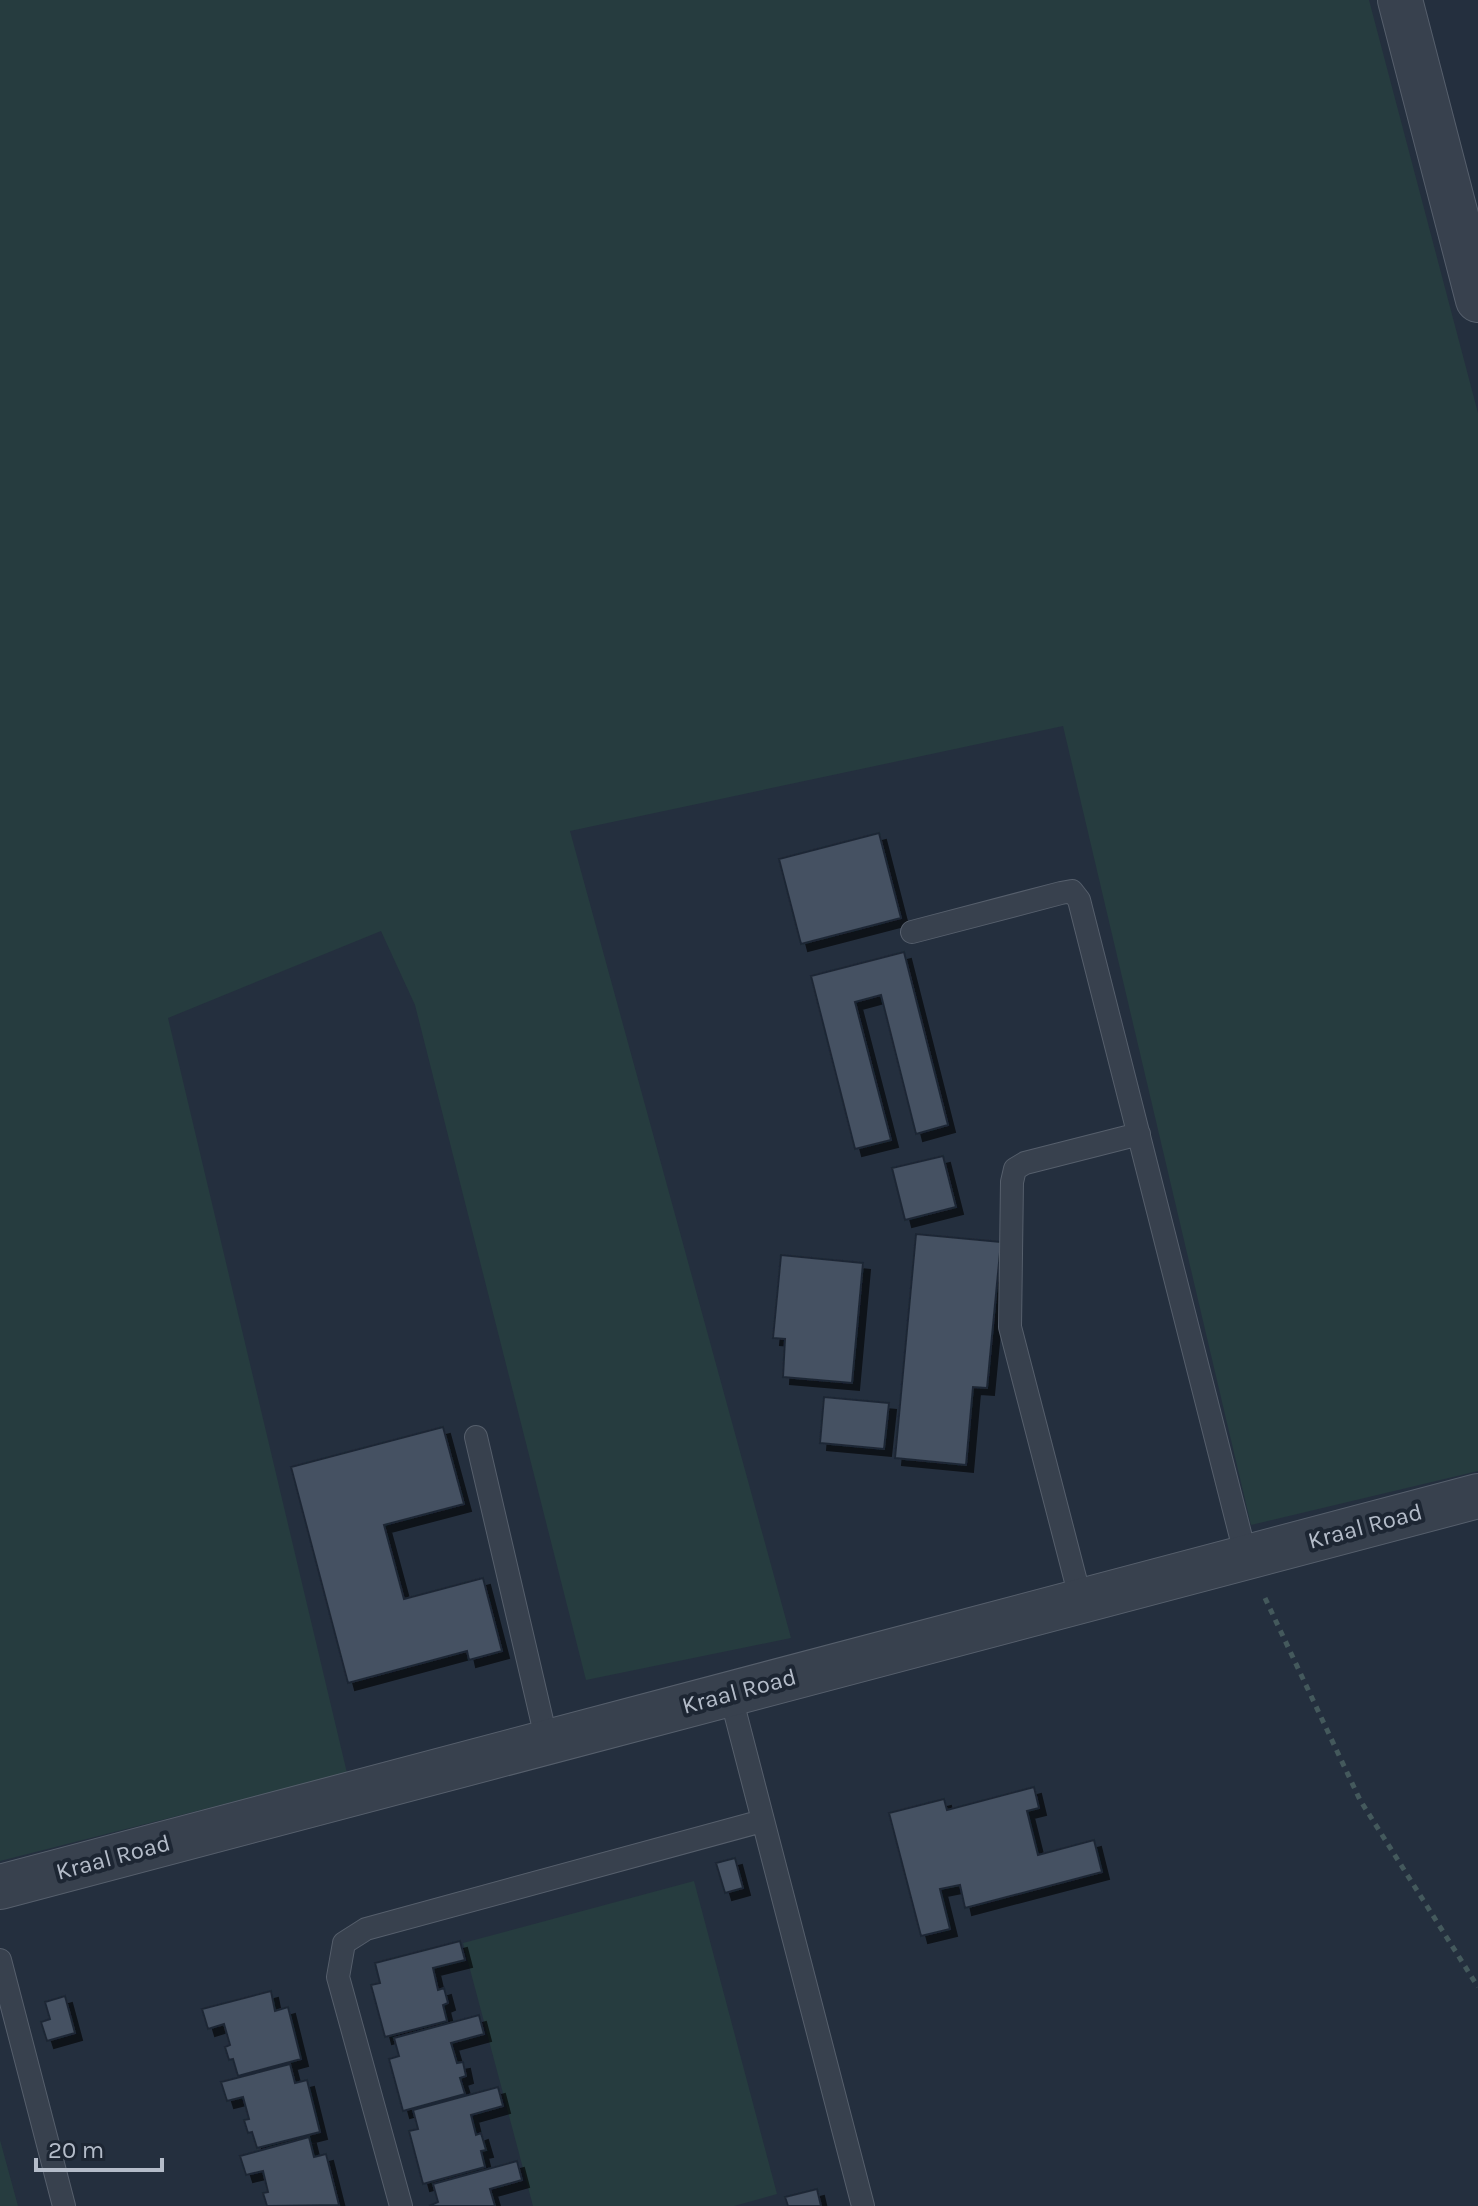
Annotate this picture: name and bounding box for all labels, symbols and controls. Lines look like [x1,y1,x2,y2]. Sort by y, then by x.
street label: Kraal Road [1305,1497,1425,1555]
street label: Kraal Road [679,1662,799,1720]
street label: Kraal Road [53,1828,173,1886]
scale bar [36,2122,162,2172]
text: 20 m [48,2136,104,2164]

